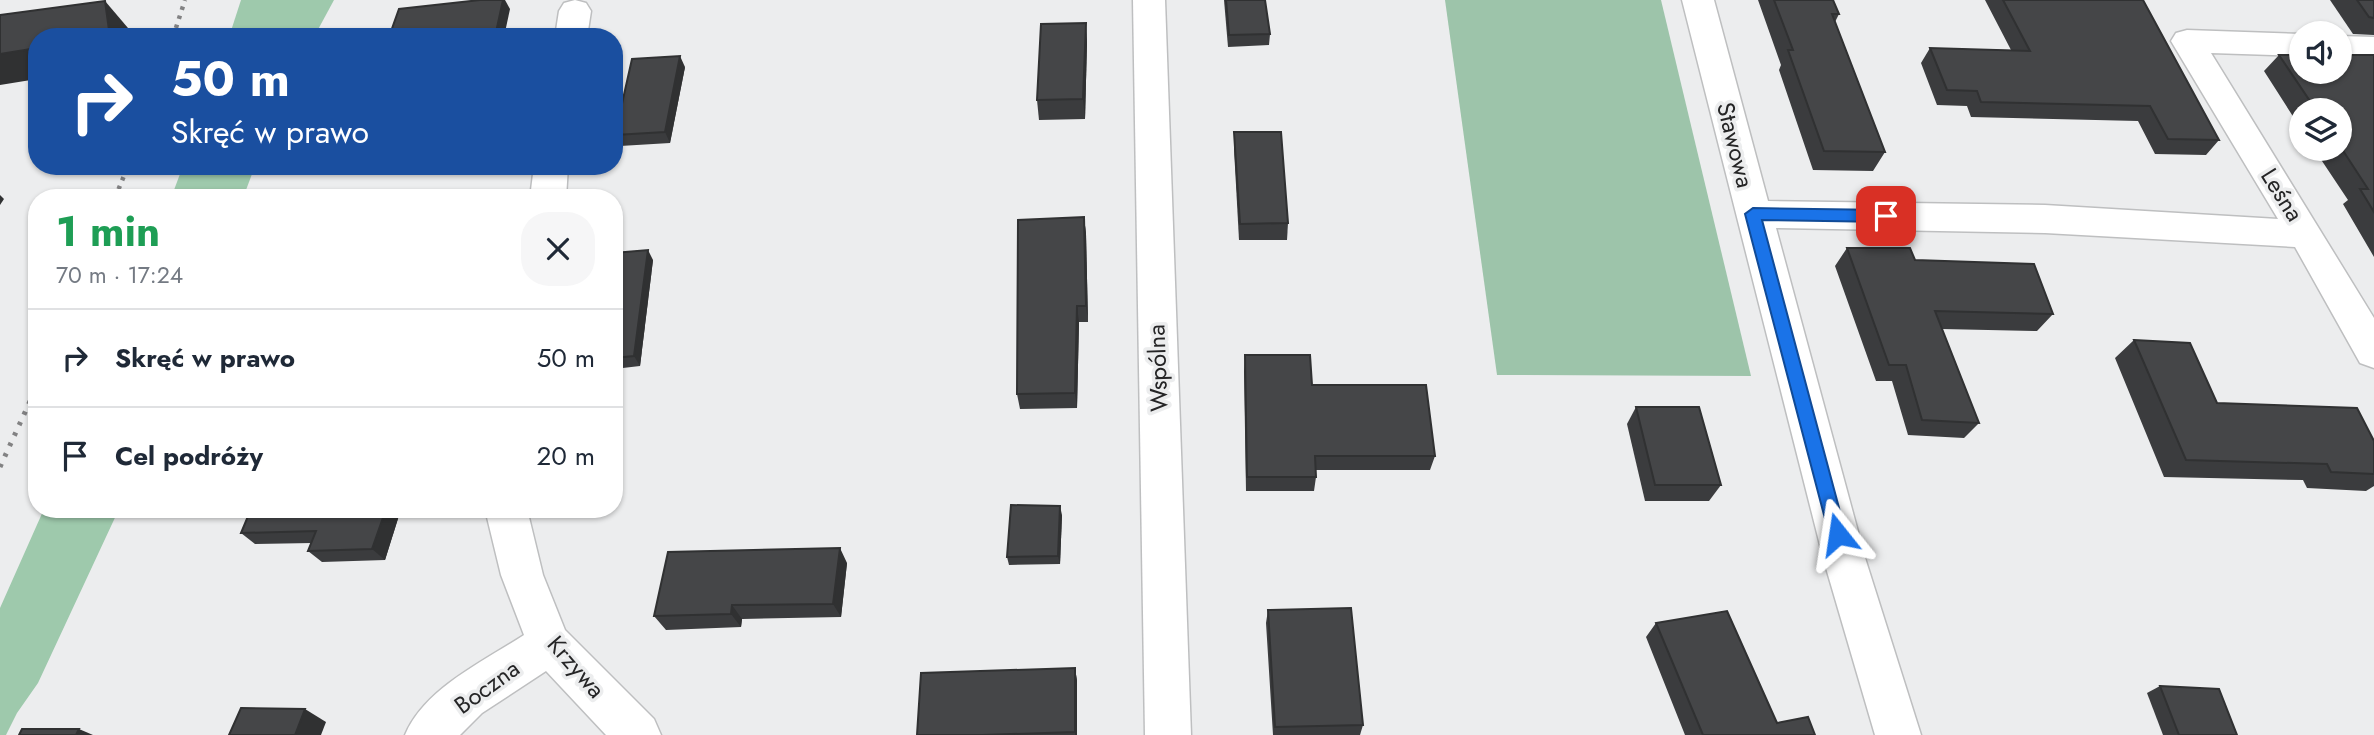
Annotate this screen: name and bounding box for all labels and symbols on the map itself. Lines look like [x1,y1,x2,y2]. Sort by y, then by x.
street label: Stawowa [1708,98,1763,191]
street label: Leśna [2252,161,2312,228]
pin [1856,186,1916,246]
street label: Wspólna [1138,324,1177,412]
position arrow [1801,497,1875,571]
street label: Krzywa [539,628,614,706]
street label: Boczna [447,651,527,722]

